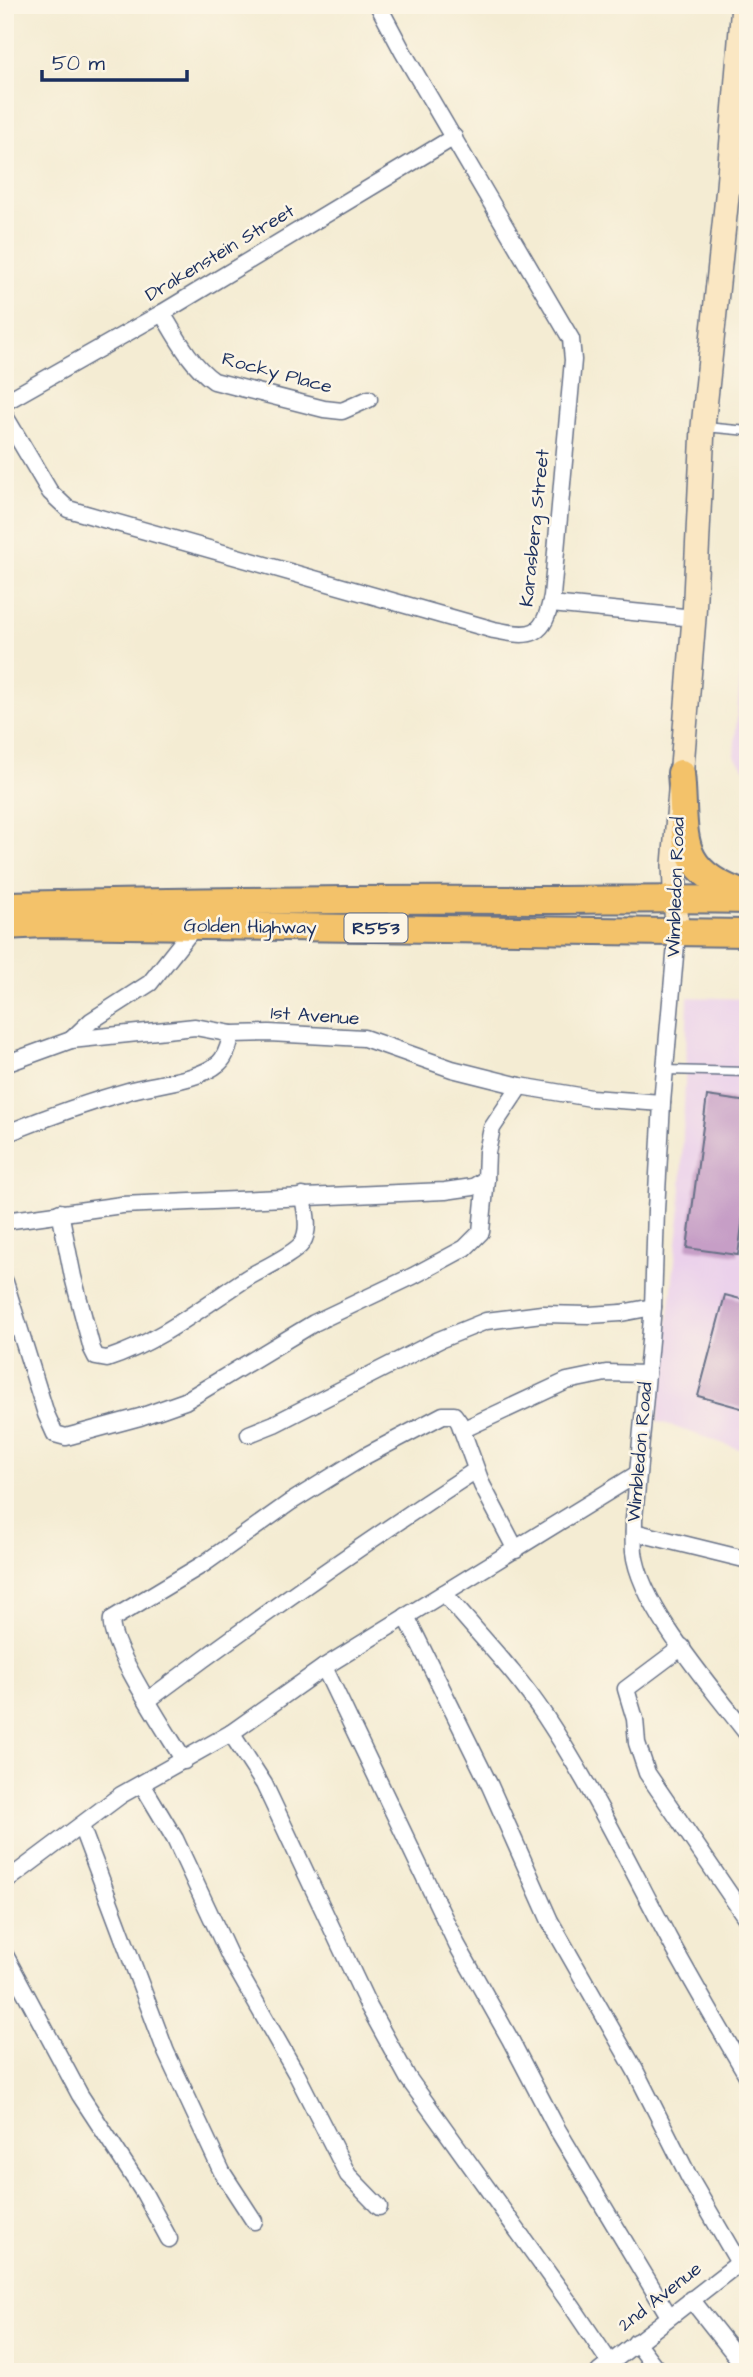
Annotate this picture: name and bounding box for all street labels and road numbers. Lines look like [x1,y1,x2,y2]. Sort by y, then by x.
street label: Drakenstein Street [140,197,300,308]
street label: Rocky Place [219,345,335,402]
street label: Karasberg Street [513,448,558,608]
street label: Wimbledon Road [660,816,692,958]
street label: Golden Highway [183,912,317,943]
road number: R553 [344,914,408,943]
street label: 1st Avenue [270,999,360,1033]
street label: Wimbledon Road [620,1381,660,1523]
street label: 2nd Avenue [613,2256,707,2338]

